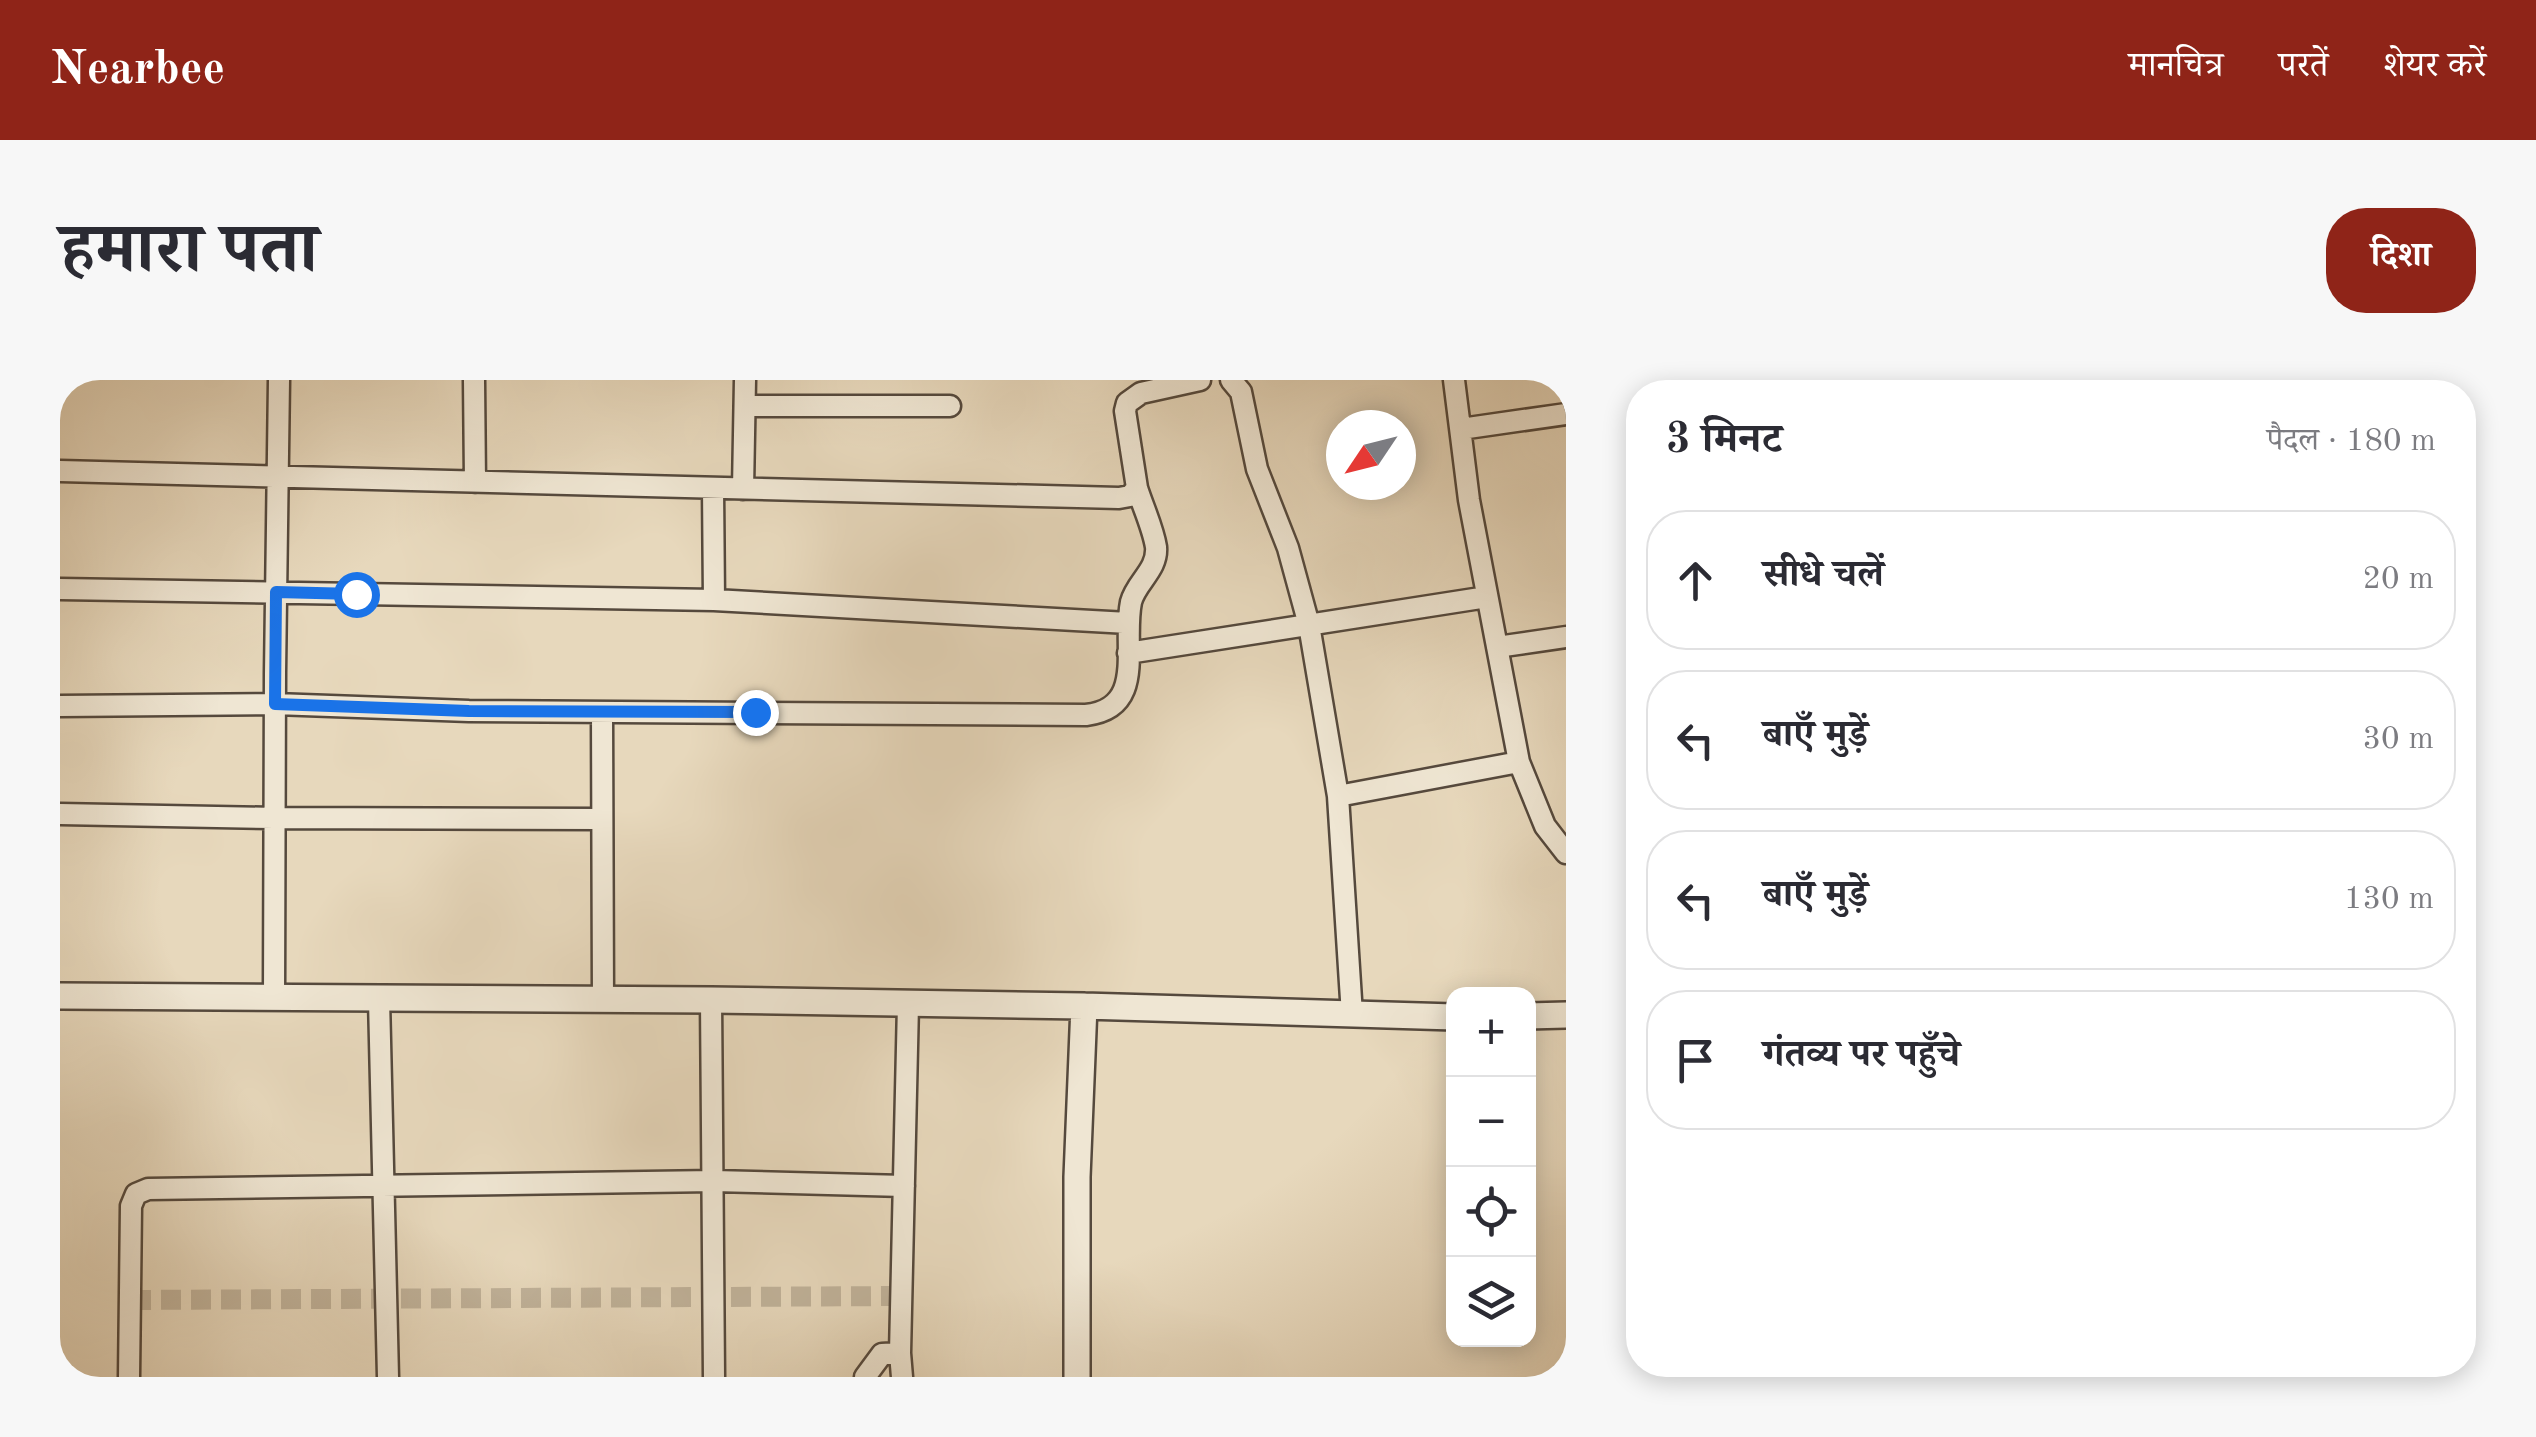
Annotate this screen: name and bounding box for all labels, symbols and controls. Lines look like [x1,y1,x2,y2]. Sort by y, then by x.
text: Nearbee [50,46,225,94]
text: मानचित्र [2129,49,2223,84]
text: परतें [2278,49,2328,84]
text: शेयर करें [2383,49,2486,84]
button: दिशा [2326,208,2476,313]
text: हमारा पता [60,218,318,288]
north arrow [1326,410,1416,500]
text: 3 मिनट [1666,420,1782,462]
text: पैदल · 180 m [2267,426,2436,458]
icon: ahead [1668,553,1723,608]
text: सीधे चलें [1763,557,1884,595]
text: 20 m [2363,564,2434,596]
route start [334,572,380,618]
route end [733,690,779,736]
icon: left [1668,713,1723,768]
text: बाएँ मुड़ें [1763,717,1868,755]
text: 30 m [2363,724,2434,756]
icon: left [1668,873,1723,928]
text: बाएँ मुड़ें [1763,877,1868,915]
text: 130 m [2344,884,2434,916]
map controls [1446,987,1536,1347]
button: + [1446,987,1536,1077]
icon: arrive [1668,1033,1723,1088]
text: गंतव्य पर पहुँचे [1763,1037,1960,1075]
button: − [1446,1077,1536,1167]
button: locate [1446,1167,1536,1257]
button: layers [1446,1257,1536,1347]

